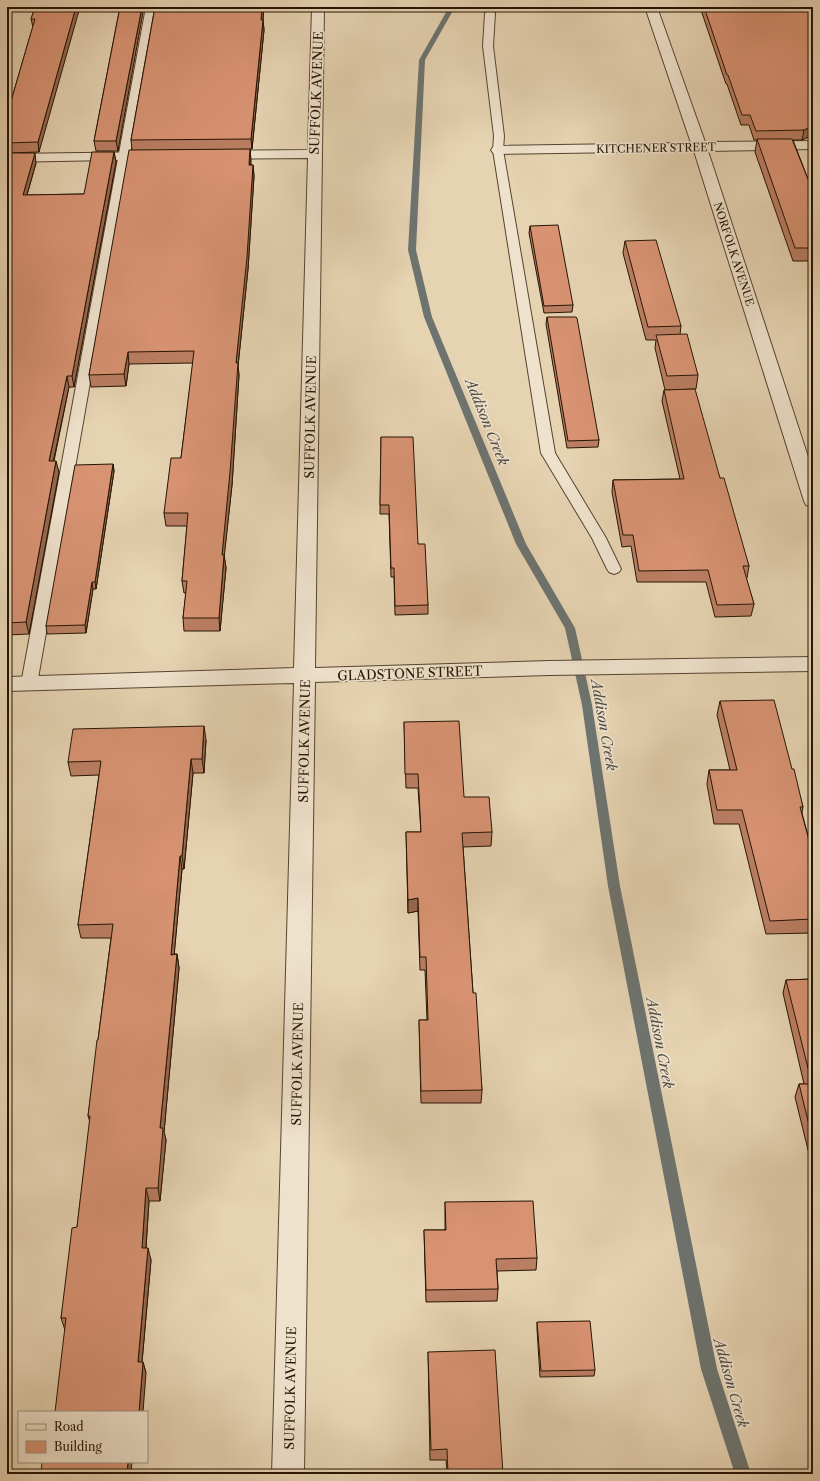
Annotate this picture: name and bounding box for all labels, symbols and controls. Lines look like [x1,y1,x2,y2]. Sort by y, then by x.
street label: SUFFOLK AVENUE [306,31,326,155]
street label: KITCHENER STREET [596,140,717,156]
street label: NORFOLK AVENUE [711,200,757,308]
street label: SUFFOLK AVENUE [301,355,319,479]
water label: Addison Creek [461,374,513,469]
street label: GLADSTONE STREET [337,662,483,684]
water label: Addison Creek [587,676,621,773]
street label: SUFFOLK AVENUE [295,679,313,803]
water label: Addison Creek [642,994,678,1091]
street label: SUFFOLK AVENUE [288,1002,306,1126]
street label: SUFFOLK AVENUE [281,1326,299,1450]
water label: Addison Creek [709,1334,753,1431]
legend [18,1411,148,1463]
text: Road [54,1419,84,1434]
text: Building [54,1439,102,1454]

